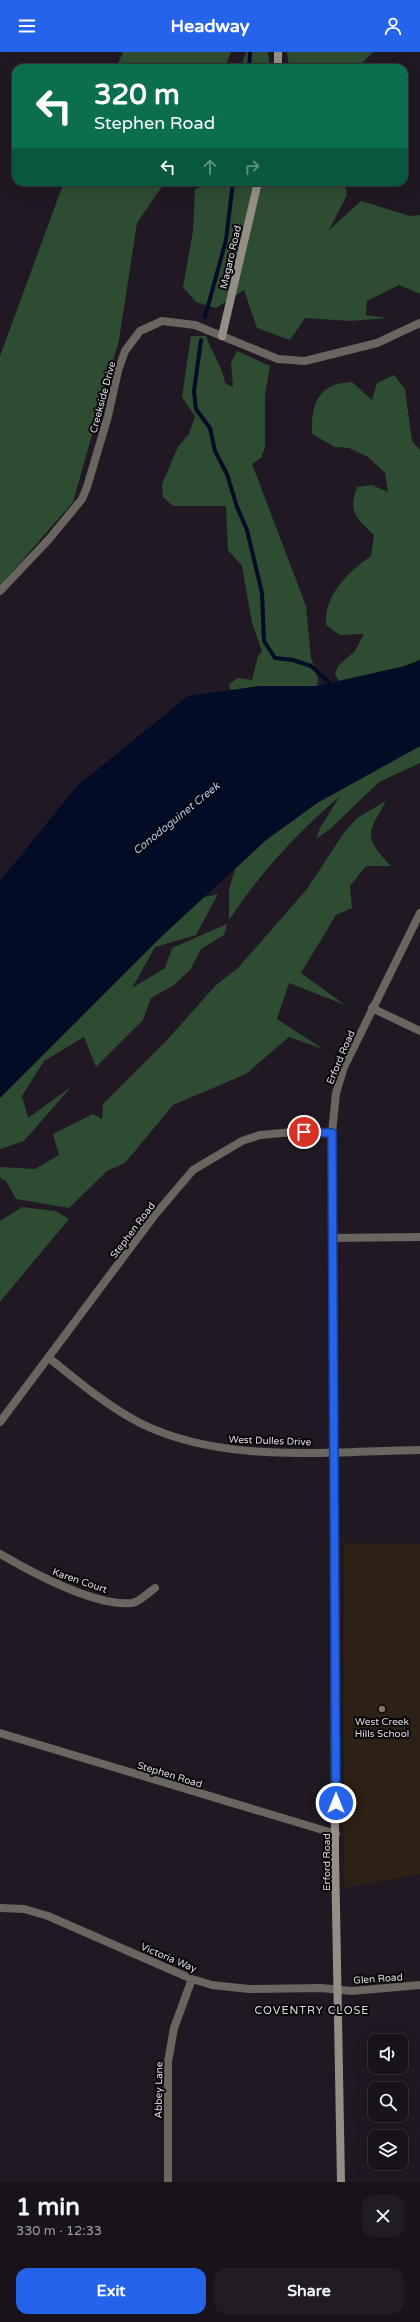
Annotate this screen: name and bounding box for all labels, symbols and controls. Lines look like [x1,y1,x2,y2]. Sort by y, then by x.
icon: menu [16,15,38,37]
text: Headway [171,15,249,37]
icon: person [382,15,404,37]
text: 320 m [94,78,180,112]
icon: left [28,80,80,132]
text: Stephen Road [94,112,215,134]
icon: left [157,156,179,178]
icon: ahead [199,156,221,178]
icon: right [241,156,263,178]
street label: Magaro Road [218,224,244,290]
street label: Creekside Drive [88,360,118,434]
water label: Conodoguinet Creek [130,779,223,857]
street label: Erford Road [324,1029,358,1086]
pin [287,1115,321,1149]
icon: arrive [293,1121,315,1143]
street label: Stephen Road [108,1200,158,1261]
street label: West Dulles Drive [228,1434,312,1448]
street label: Karen Court [51,1566,109,1596]
marker: West Creek Hills School [377,1704,387,1714]
place label: West Creek Hills School [355,1716,409,1740]
street label: Stephen Road [136,1759,204,1791]
position arrow [315,1782,357,1824]
street label: Erford Road [321,1833,333,1891]
street label: Victoria Way [139,1941,199,1975]
street label: Glen Road [353,1971,403,1987]
district label: COVENTRY CLOSE [255,2004,369,2017]
map controls [368,2034,408,2170]
button: sound [368,2034,408,2074]
street label: Abbey Lane [153,2061,165,2118]
button: search [368,2082,408,2122]
button: layers [368,2130,408,2170]
text: 1 min [16,2193,80,2222]
button: close [362,2195,404,2237]
text: 330 m · 12:33 [16,2223,102,2239]
button: Exit [16,2268,206,2314]
button: Share [214,2268,404,2314]

